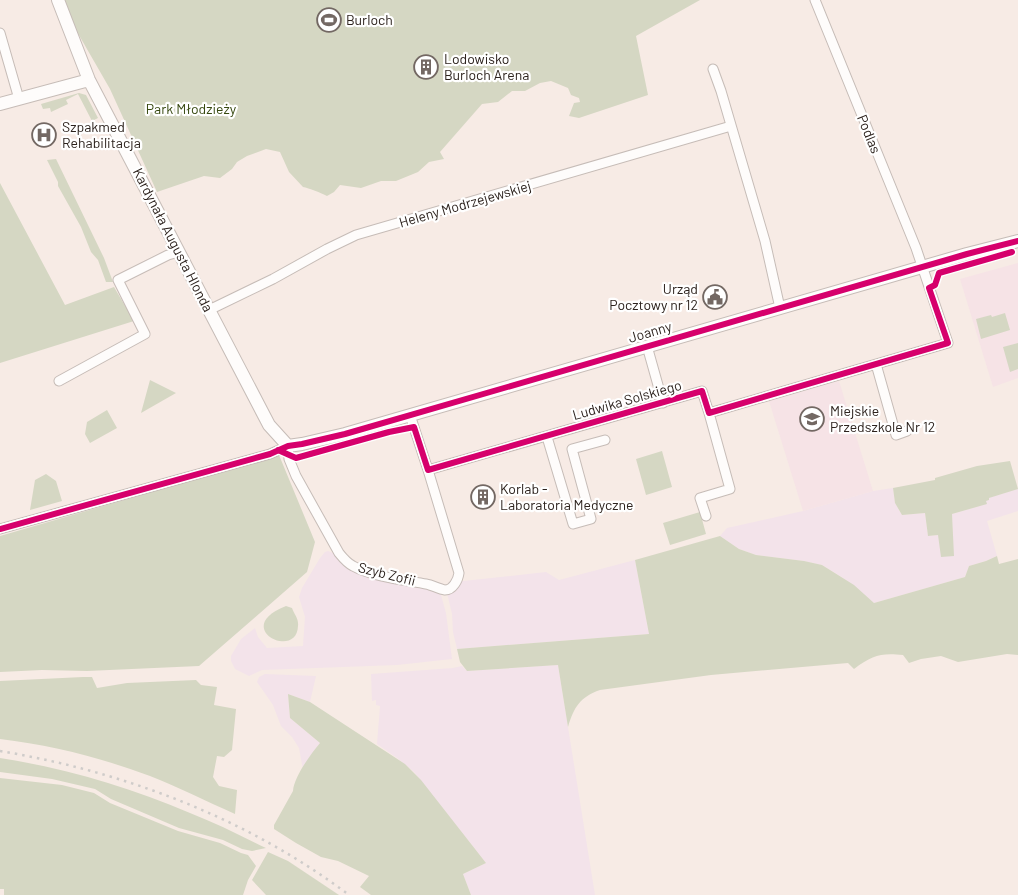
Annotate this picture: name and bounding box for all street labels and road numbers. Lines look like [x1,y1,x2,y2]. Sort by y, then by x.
street label: Podlas [854,112,885,156]
street label: Kardynała Augusta Hlonda [130,165,217,315]
street label: Heleny Modrzejewskiej [397,177,533,231]
street label: Joanny [626,317,674,346]
street label: Ludwika Solskiego [570,376,683,423]
street label: Szyb Zofii [357,558,418,589]

